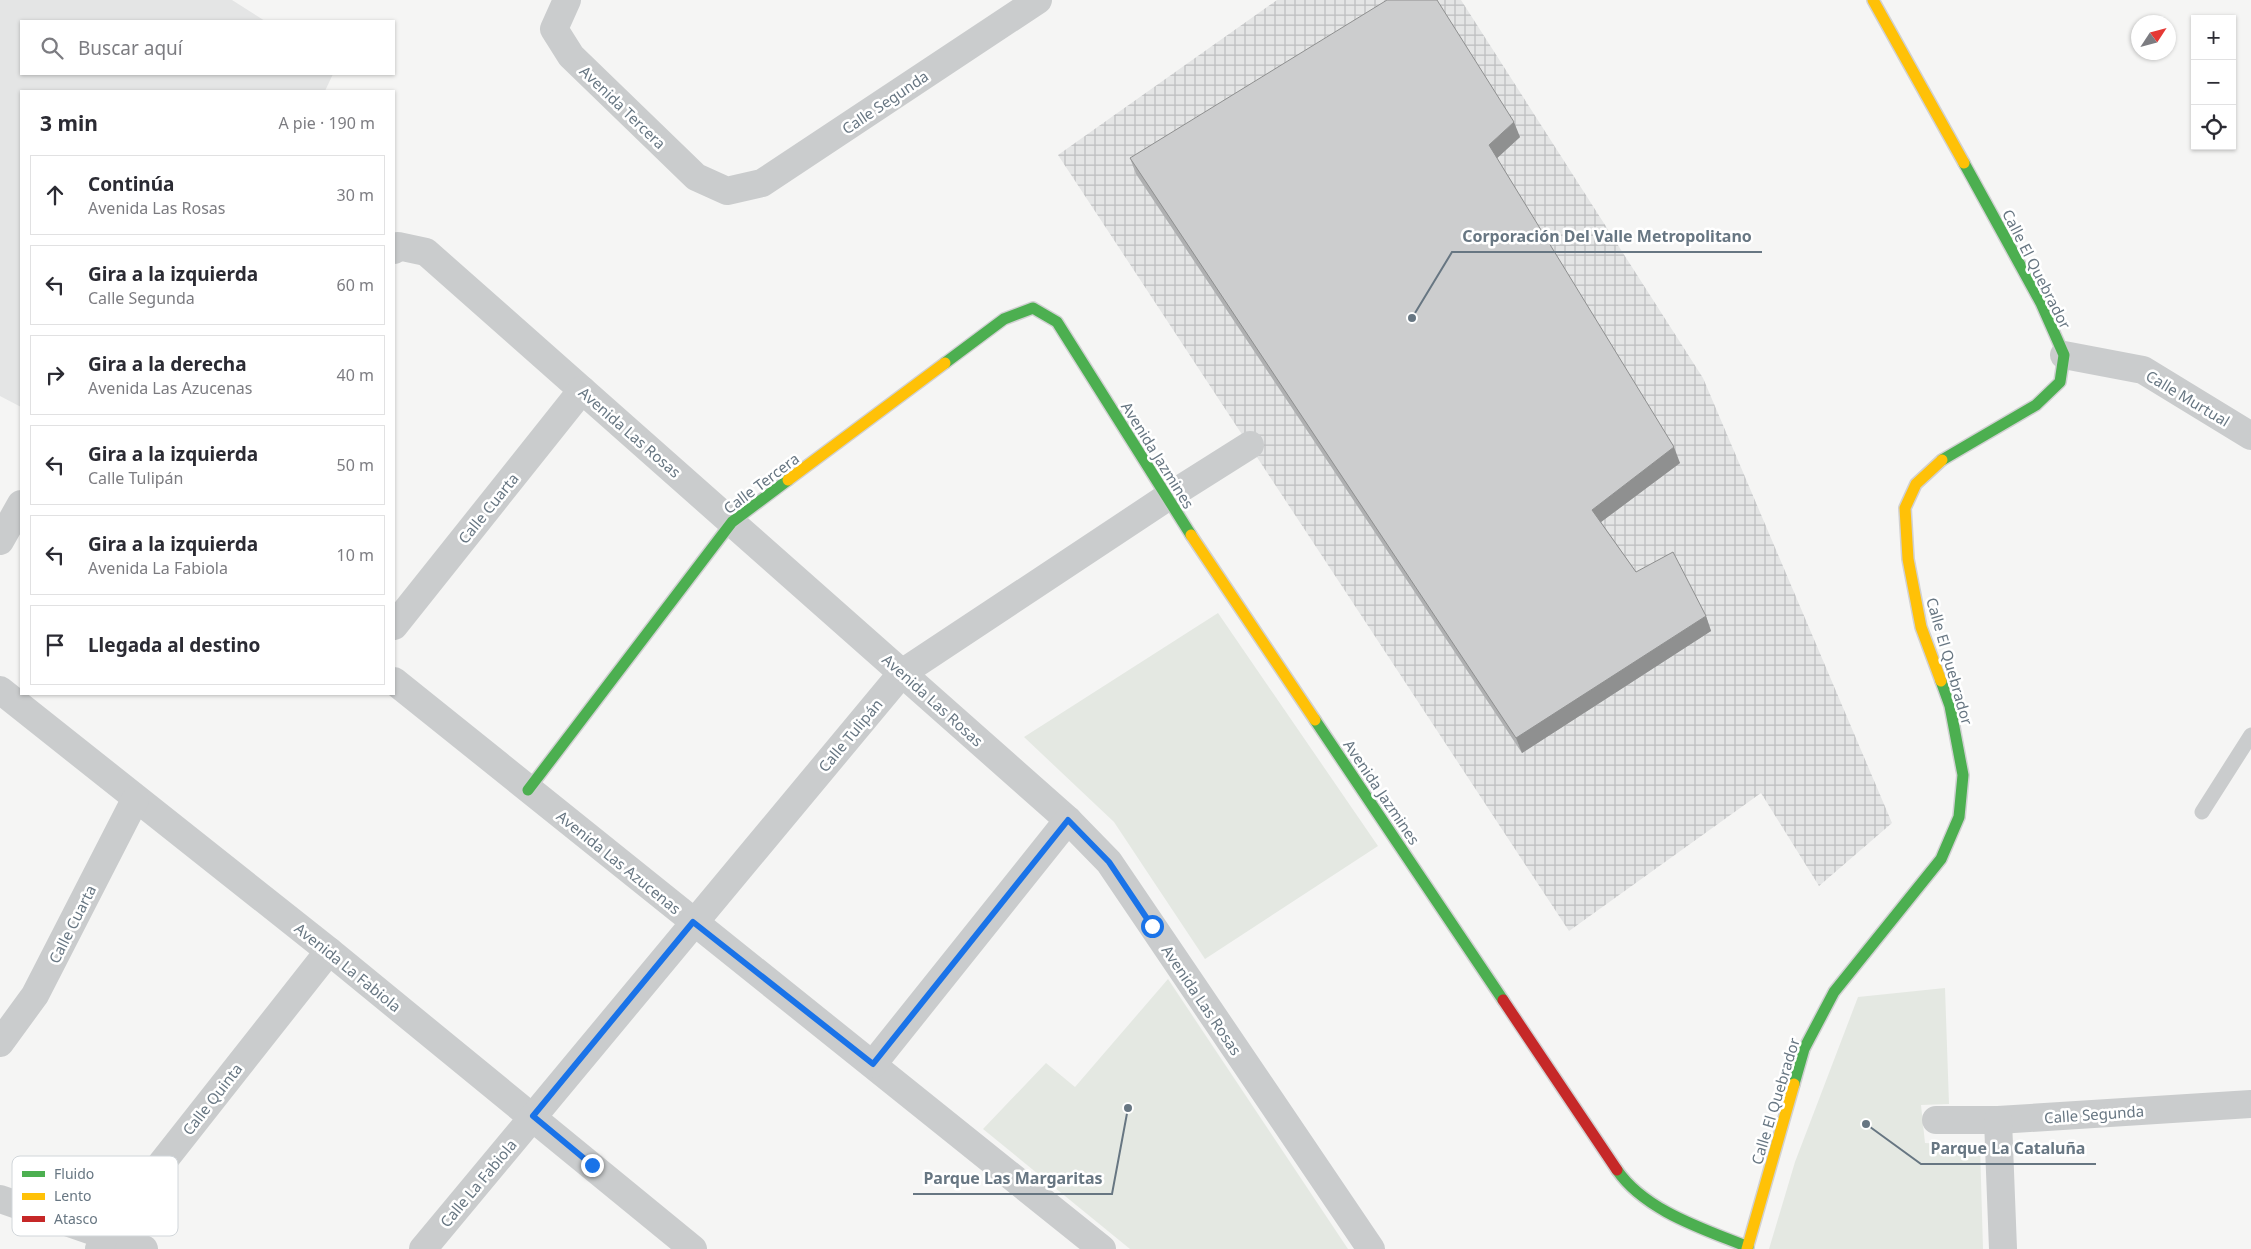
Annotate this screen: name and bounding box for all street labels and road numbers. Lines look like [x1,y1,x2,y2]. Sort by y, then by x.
street label: Avenida Tercera [576,61,670,153]
street label: Calle Segunda [838,66,932,138]
street label: Calle El Quebrador [1998,206,2076,332]
street label: Calle Murtual [2143,365,2233,431]
street label: Avenida Las Rosas [575,382,685,482]
street label: Avenida Jazmines [1117,398,1199,512]
street label: Calle Tercera [719,448,803,518]
street label: Calle Cuarta [453,469,523,547]
street label: Calle El Quebrador [1922,595,1978,727]
street label: Avenida Las Rosas [878,649,988,751]
street label: Calle Tulipán [814,694,886,776]
street label: Avenida Jazmines [1339,736,1425,848]
street label: Avenida Las Azucenas [553,806,685,918]
street label: Calle Cuarta [44,882,100,966]
street label: Avenida La Fabiola [291,918,405,1016]
street label: Avenida Las Rosas [1158,941,1246,1059]
street label: Calle El Quebrador [1746,1035,1804,1167]
street label: Calle Quinta [178,1059,246,1139]
street label: Calle Segunda [2043,1101,2145,1127]
street label: Calle La Fabiola [435,1135,521,1231]

